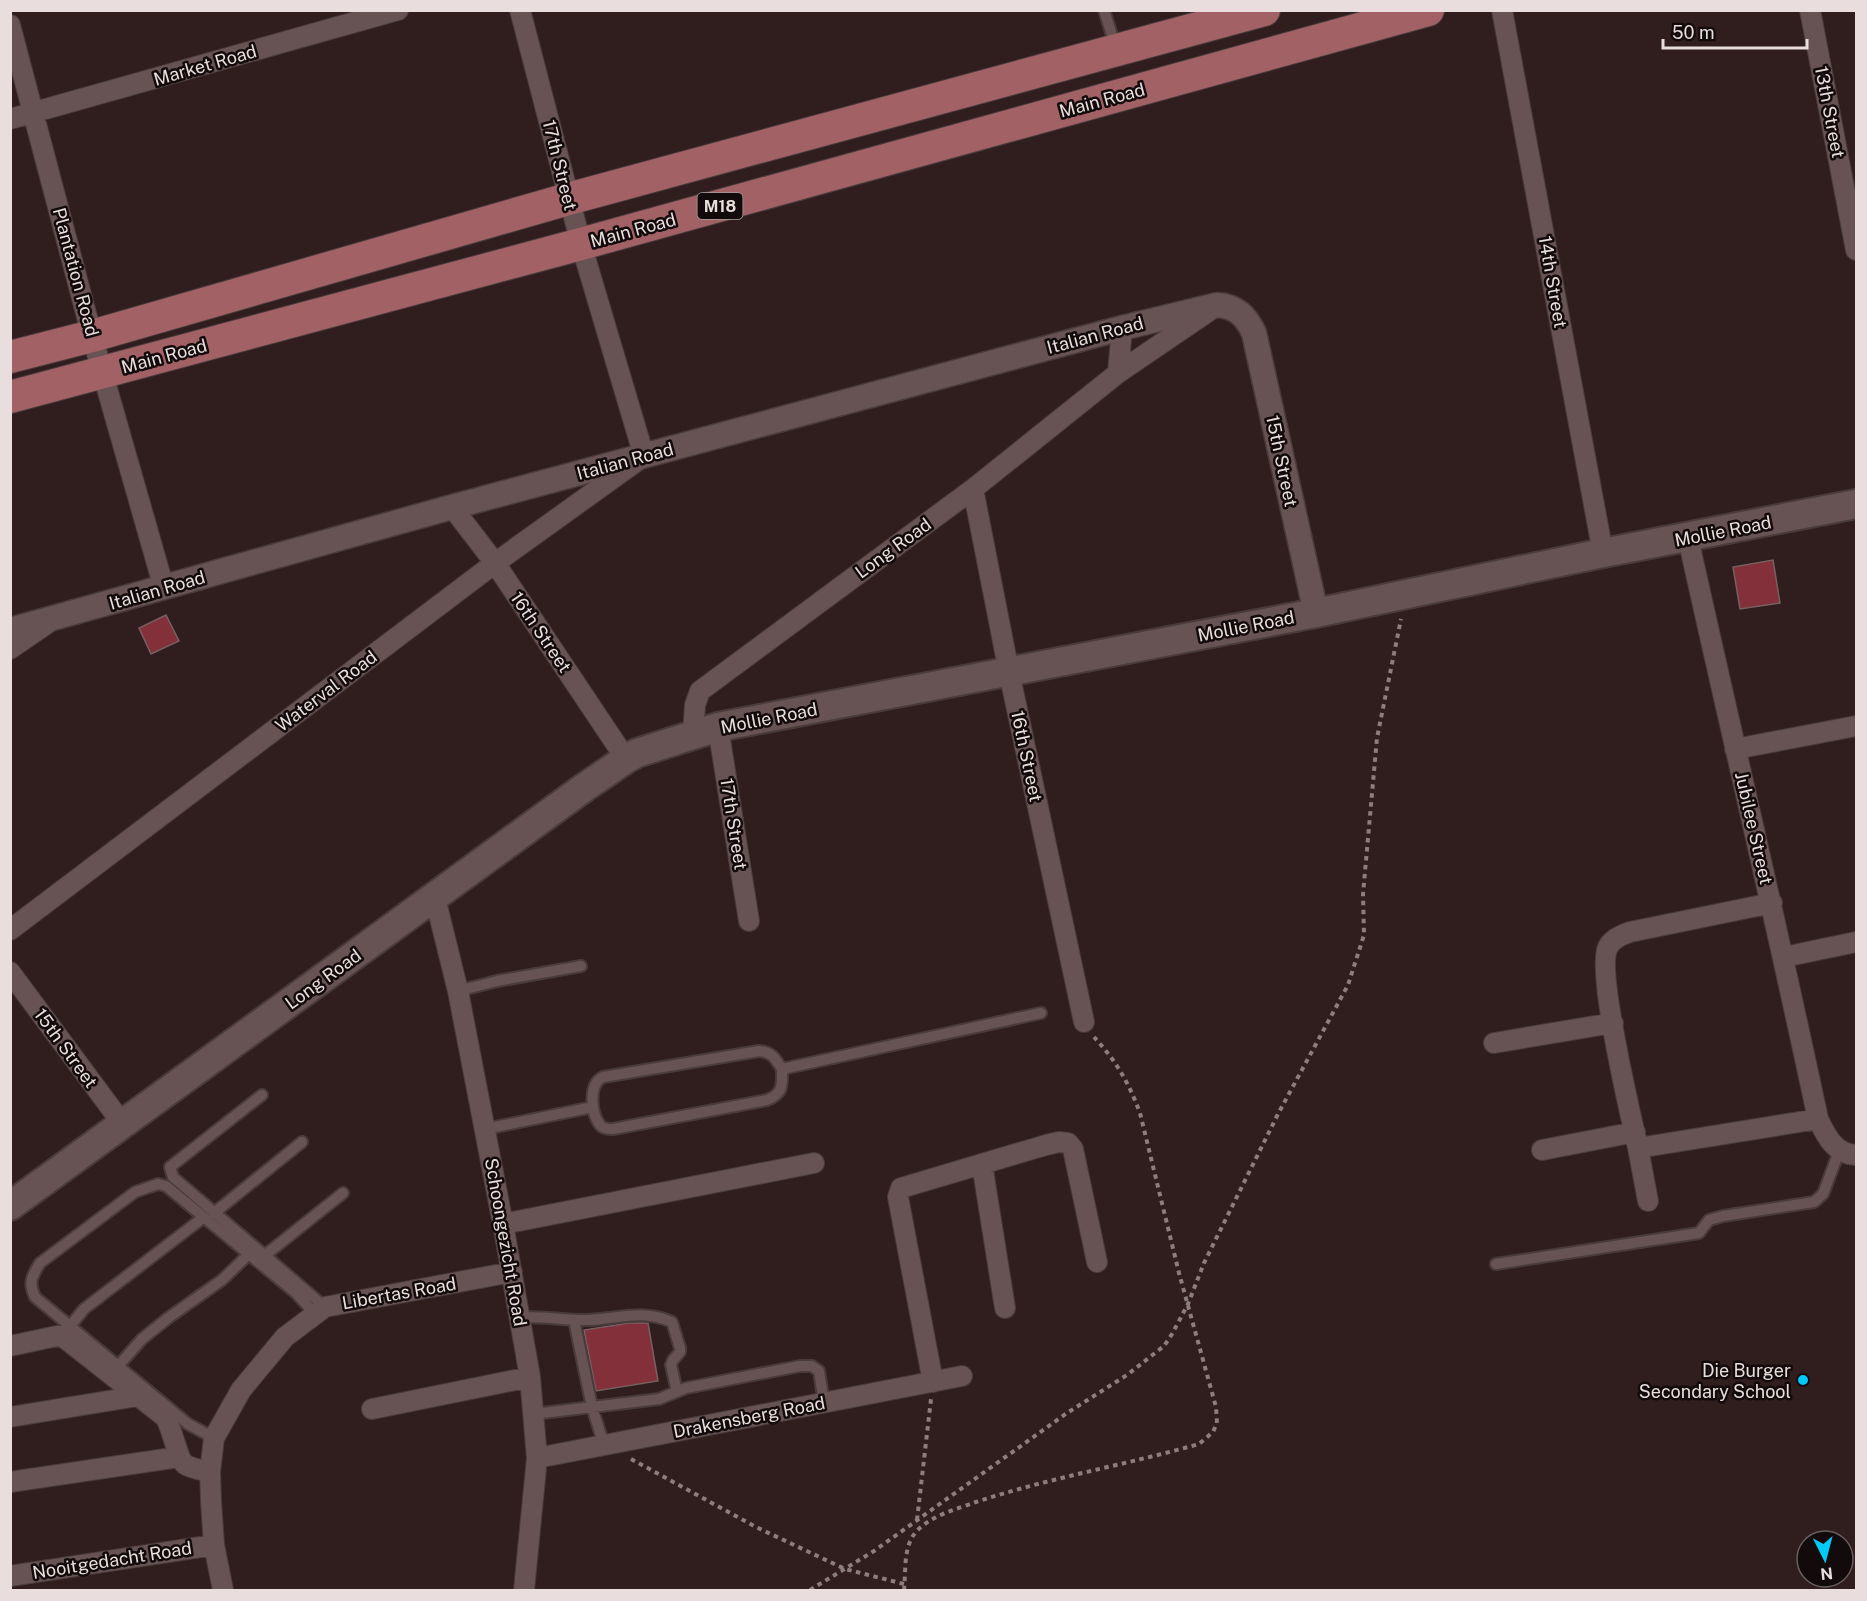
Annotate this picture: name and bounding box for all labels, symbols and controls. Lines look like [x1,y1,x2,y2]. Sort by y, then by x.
scale bar [1663,12,1807,50]
text: 50 m [1672,22,1715,43]
street label: Market Road [151,40,259,90]
street label: 13th Street [1811,64,1849,160]
street label: Main Road [1057,78,1147,122]
street label: 17th Street [539,118,581,212]
road number: M18 [698,193,742,219]
street label: Plantation Road [49,205,103,339]
street label: Main Road [588,208,678,252]
street label: 14th Street [1535,234,1571,330]
street label: Italian Road [1044,312,1146,358]
street label: Main Road [119,334,209,378]
street label: 15th Street [1262,413,1302,509]
street label: Italian Road [574,438,676,484]
street label: Mollie Road [1673,511,1773,551]
street label: Long Road [851,513,935,583]
street label: Italian Road [106,566,208,614]
street label: 16th Street [506,588,576,676]
street label: Mollie Road [1196,606,1296,646]
street label: Waterval Road [271,646,381,736]
street label: Mollie Road [719,698,819,738]
street label: 16th Street [1007,708,1047,804]
street label: Jubilee Street [1731,770,1777,886]
street label: 17th Street [716,777,752,871]
street label: Long Road [281,944,365,1014]
street label: 15th Street [30,1004,102,1092]
street label: Schoongezicht Road [481,1156,531,1328]
street label: Libertas Road [340,1273,458,1313]
place label: Die Burger Secondary School [1639,1360,1791,1402]
marker: Die Burger Secondary School [1796,1373,1810,1387]
street label: Drakensberg Road [671,1392,827,1442]
north arrow [1795,1529,1855,1589]
street label: Nooitgedacht Road [31,1537,193,1583]
text: N [1819,1563,1834,1584]

